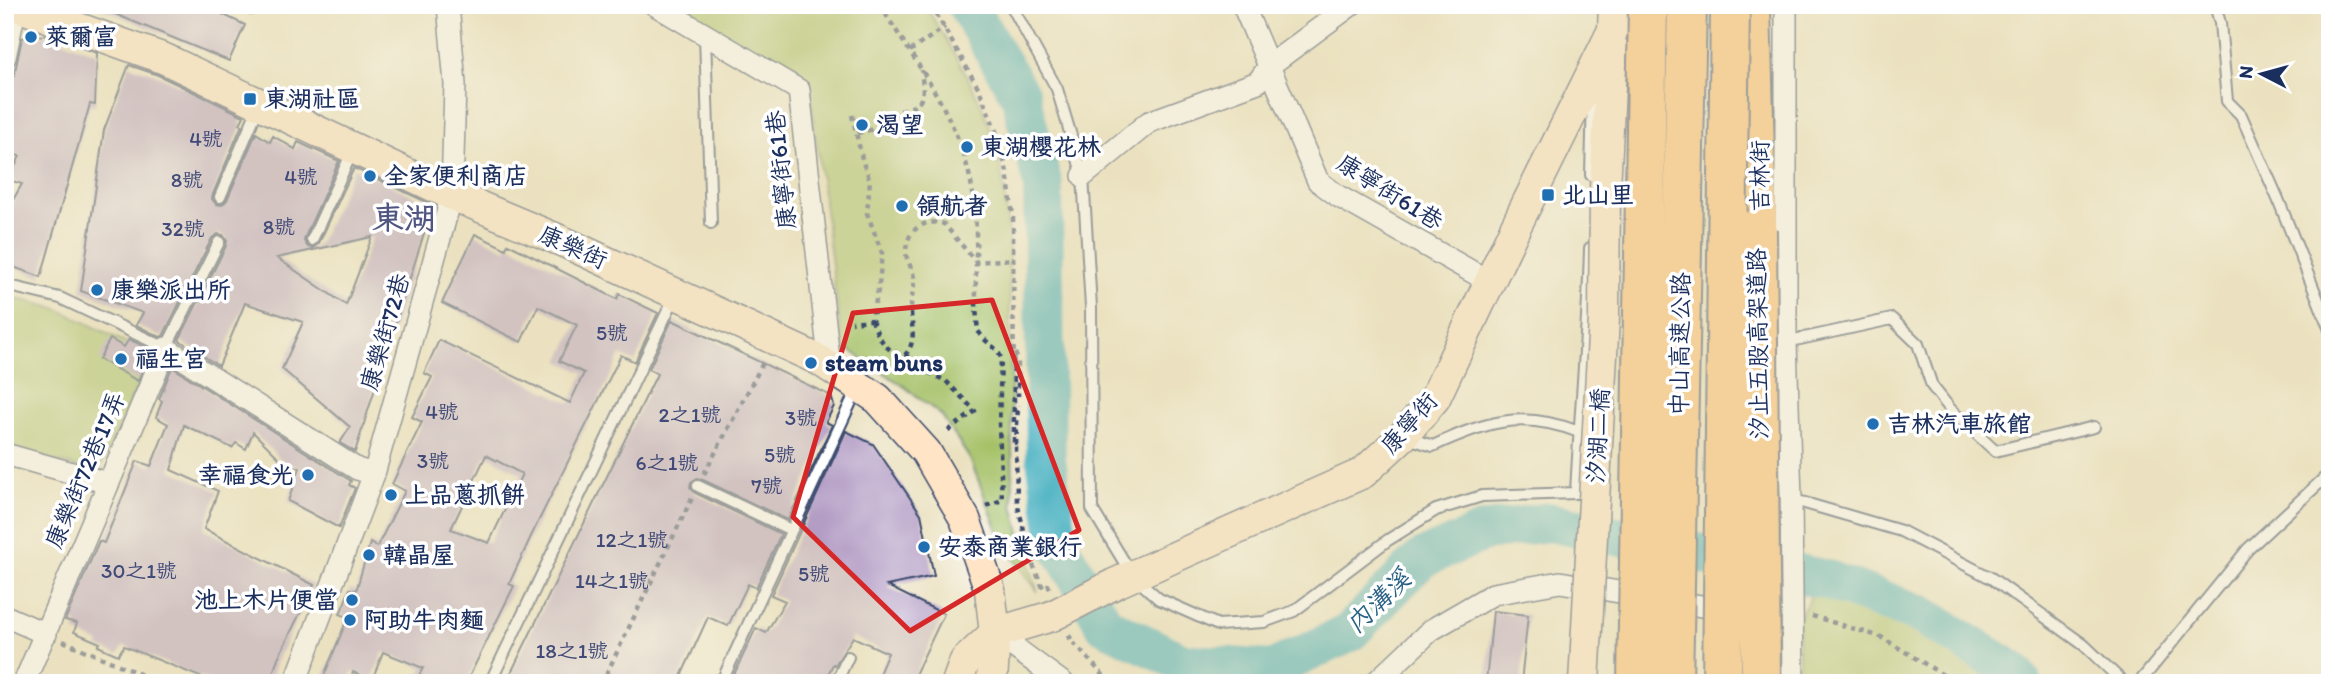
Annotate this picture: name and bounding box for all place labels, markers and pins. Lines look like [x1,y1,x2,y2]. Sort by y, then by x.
place label: 萊爾富 [45,22,117,51]
marker: 萊爾富 [23,29,39,45]
place label: 東湖社區 [264,84,360,113]
marker: 東湖社區 [242,91,258,107]
place label: 渴望 [876,110,924,139]
marker: 渴望 [854,117,870,133]
place label: 東湖櫻花林 [981,132,1101,161]
marker: 東湖櫻花林 [959,139,975,155]
place label: 全家便利商店 [384,161,528,190]
marker: 全家便利商店 [362,168,378,184]
place label: 北山里 [1562,180,1634,209]
marker: 北山里 [1540,187,1556,203]
place label: 領航者 [916,191,988,220]
marker: 領航者 [894,198,910,214]
place label: 康樂派出所 [111,275,231,304]
marker: 康樂派出所 [89,282,105,298]
place label: 福生宮 [135,344,207,373]
place label: steam buns [825,348,943,377]
marker: 福生宮 [113,351,129,367]
marker: steam buns [803,355,819,371]
place label: 吉林汽車旅館 [1887,409,2031,438]
marker: 吉林汽車旅館 [1865,416,1881,432]
place label: 幸福食光 [198,460,294,489]
marker: 幸福食光 [300,467,316,483]
place label: 上品蔥抓餅 [405,480,525,509]
marker: 上品蔥抓餅 [383,487,399,503]
place label: 安泰商業銀行 [938,532,1082,561]
marker: 安泰商業銀行 [916,539,932,555]
place label: 韓晶屋 [383,540,455,569]
marker: 韓晶屋 [361,547,377,563]
place label: 池上木片便當 [194,585,338,614]
marker: 池上木片便當 [344,592,360,608]
place label: 阿助牛肉麵 [364,605,484,634]
marker: 阿助牛肉麵 [342,612,358,628]

